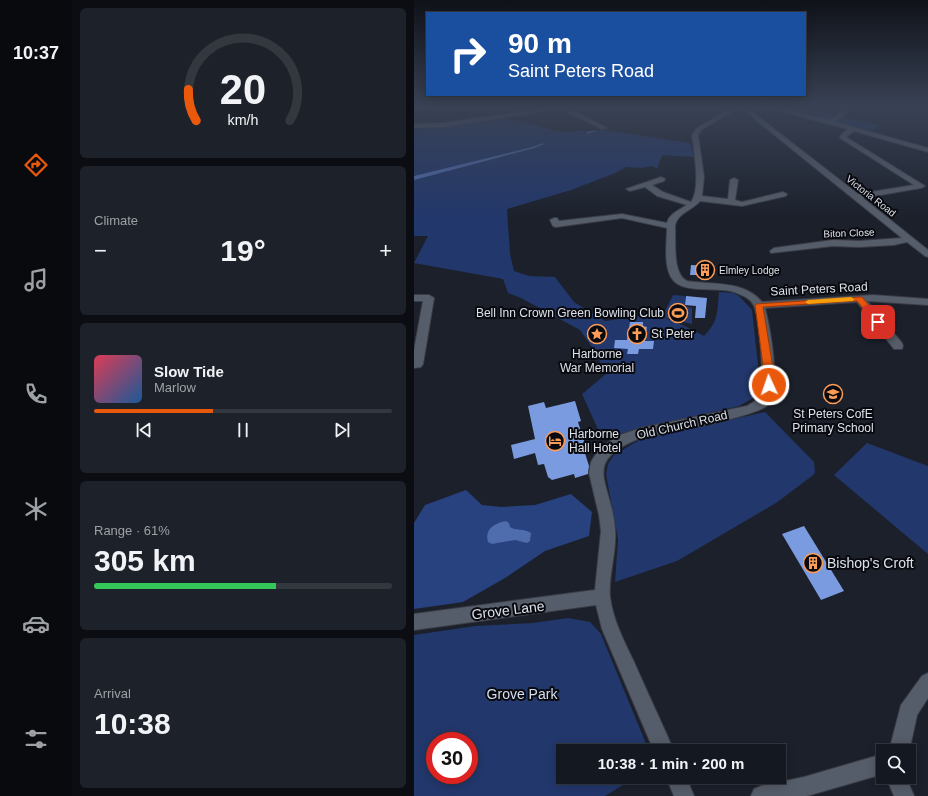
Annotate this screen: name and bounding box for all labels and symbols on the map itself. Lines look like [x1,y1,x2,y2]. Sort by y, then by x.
street label: Victoria Road [844,173,898,219]
street label: Biton Close [823,227,875,239]
building icon: Elmley Lodge [694,259,716,281]
place label: Elmley Lodge [719,265,780,276]
street label: Saint Peters Road [770,279,868,299]
sports icon: Bell Inn Crown Green Bowling Club [667,302,689,324]
pin [861,305,895,339]
place label: Bell Inn Crown Green Bowling Club [476,306,664,320]
place icon: Harborne War Memorial [586,323,608,345]
church icon: St Peter [626,323,648,345]
place label: St Peter [651,327,694,341]
place label: Harborne War Memorial [560,347,634,375]
position arrow [748,364,790,406]
school or university icon: St Peters CofE Primary School [822,383,844,405]
place label: St Peters CofE Primary School [792,407,874,435]
street label: Old Church Road [635,408,729,442]
place label: Harborne Hall Hotel [569,427,621,455]
hotel icon: Harborne Hall Hotel [544,430,566,452]
building icon: Bishop's Croft [802,552,824,574]
place label: Bishop's Croft [827,555,914,571]
street label: Grove Lane [471,598,545,622]
park label: Grove Park [487,686,558,702]
speed limit sign: 30 [426,732,478,784]

